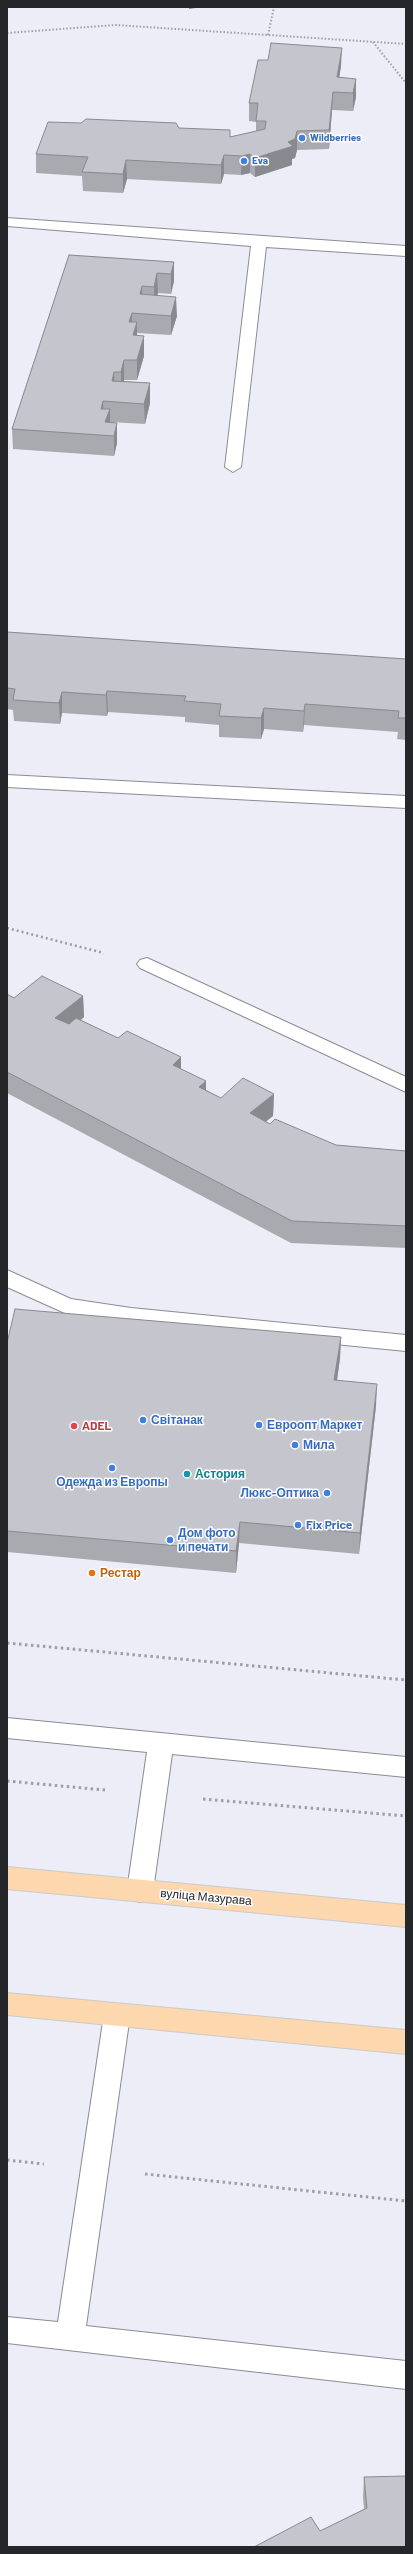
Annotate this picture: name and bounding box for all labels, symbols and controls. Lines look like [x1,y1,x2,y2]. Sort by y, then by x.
place label: Wildberries [310,132,361,144]
marker: Wildberries [297,133,307,143]
place label: Eva [252,155,268,167]
marker: Eva [239,156,249,166]
place label: Світанак [151,1413,203,1427]
marker: Світанак [138,1415,148,1425]
place label: Евроопт Маркет [267,1418,362,1432]
place label: ADEL [82,1419,111,1433]
marker: Евроопт Маркет [254,1420,264,1430]
marker: ADEL [69,1421,79,1431]
place label: Мила [303,1438,335,1452]
marker: Мила [290,1440,300,1450]
marker: Одежда из Европы [107,1463,117,1473]
place label: Астория [195,1467,245,1481]
marker: Астория [182,1469,192,1479]
place label: Одежда из Европы [56,1475,168,1489]
place label: Люкс-Оптика [240,1486,319,1500]
marker: Люкс-Оптика [322,1488,332,1498]
place label: Fix Price [306,1518,352,1532]
marker: Fix Price [293,1520,303,1530]
place label: Дом фото и печати [178,1526,236,1554]
marker: Дом фото и печати [165,1535,175,1545]
place label: Рестар [100,1566,141,1580]
marker: Рестар [87,1568,97,1578]
street label: вуліца Мазурава [160,1886,252,1908]

